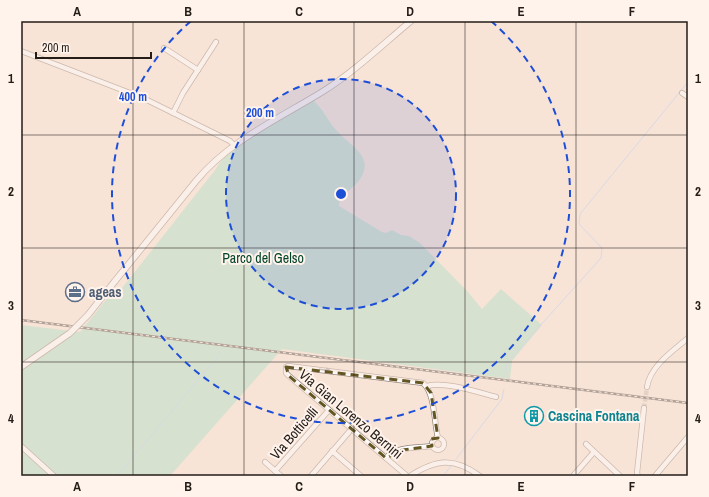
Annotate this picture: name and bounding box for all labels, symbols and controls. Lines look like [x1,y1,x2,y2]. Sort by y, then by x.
text: A [73,3,81,20]
text: B [184,3,192,20]
text: C [295,3,303,20]
text: D [406,3,414,20]
text: E [517,3,525,20]
text: F [629,3,636,20]
scale bar [36,34,151,60]
text: 200 m [42,40,69,56]
text: 1 [8,70,14,87]
text: 1 [695,70,701,87]
text: 400 m [119,89,147,105]
text: 200 m [246,105,274,121]
text: 2 [8,183,14,200]
text: 2 [695,183,701,200]
centre of rings [334,187,348,201]
park label: Parco del Gelso [222,249,304,267]
office icon: ageas [64,281,86,303]
place label: ageas [89,283,122,301]
text: 3 [8,297,14,314]
text: 3 [695,297,701,314]
street label: Via Gian Lorenzo Bernini [295,365,407,463]
one-way arrow [319,367,331,373]
street label: Via Botticelli [266,403,322,463]
building icon: Cascina Fontana [523,405,545,427]
place label: Cascina Fontana [548,407,640,425]
text: 4 [8,410,14,427]
text: 4 [695,410,701,427]
text: A [73,478,81,495]
text: B [184,478,192,495]
text: C [295,478,303,495]
text: D [406,478,414,495]
text: E [517,478,525,495]
text: F [629,478,636,495]

